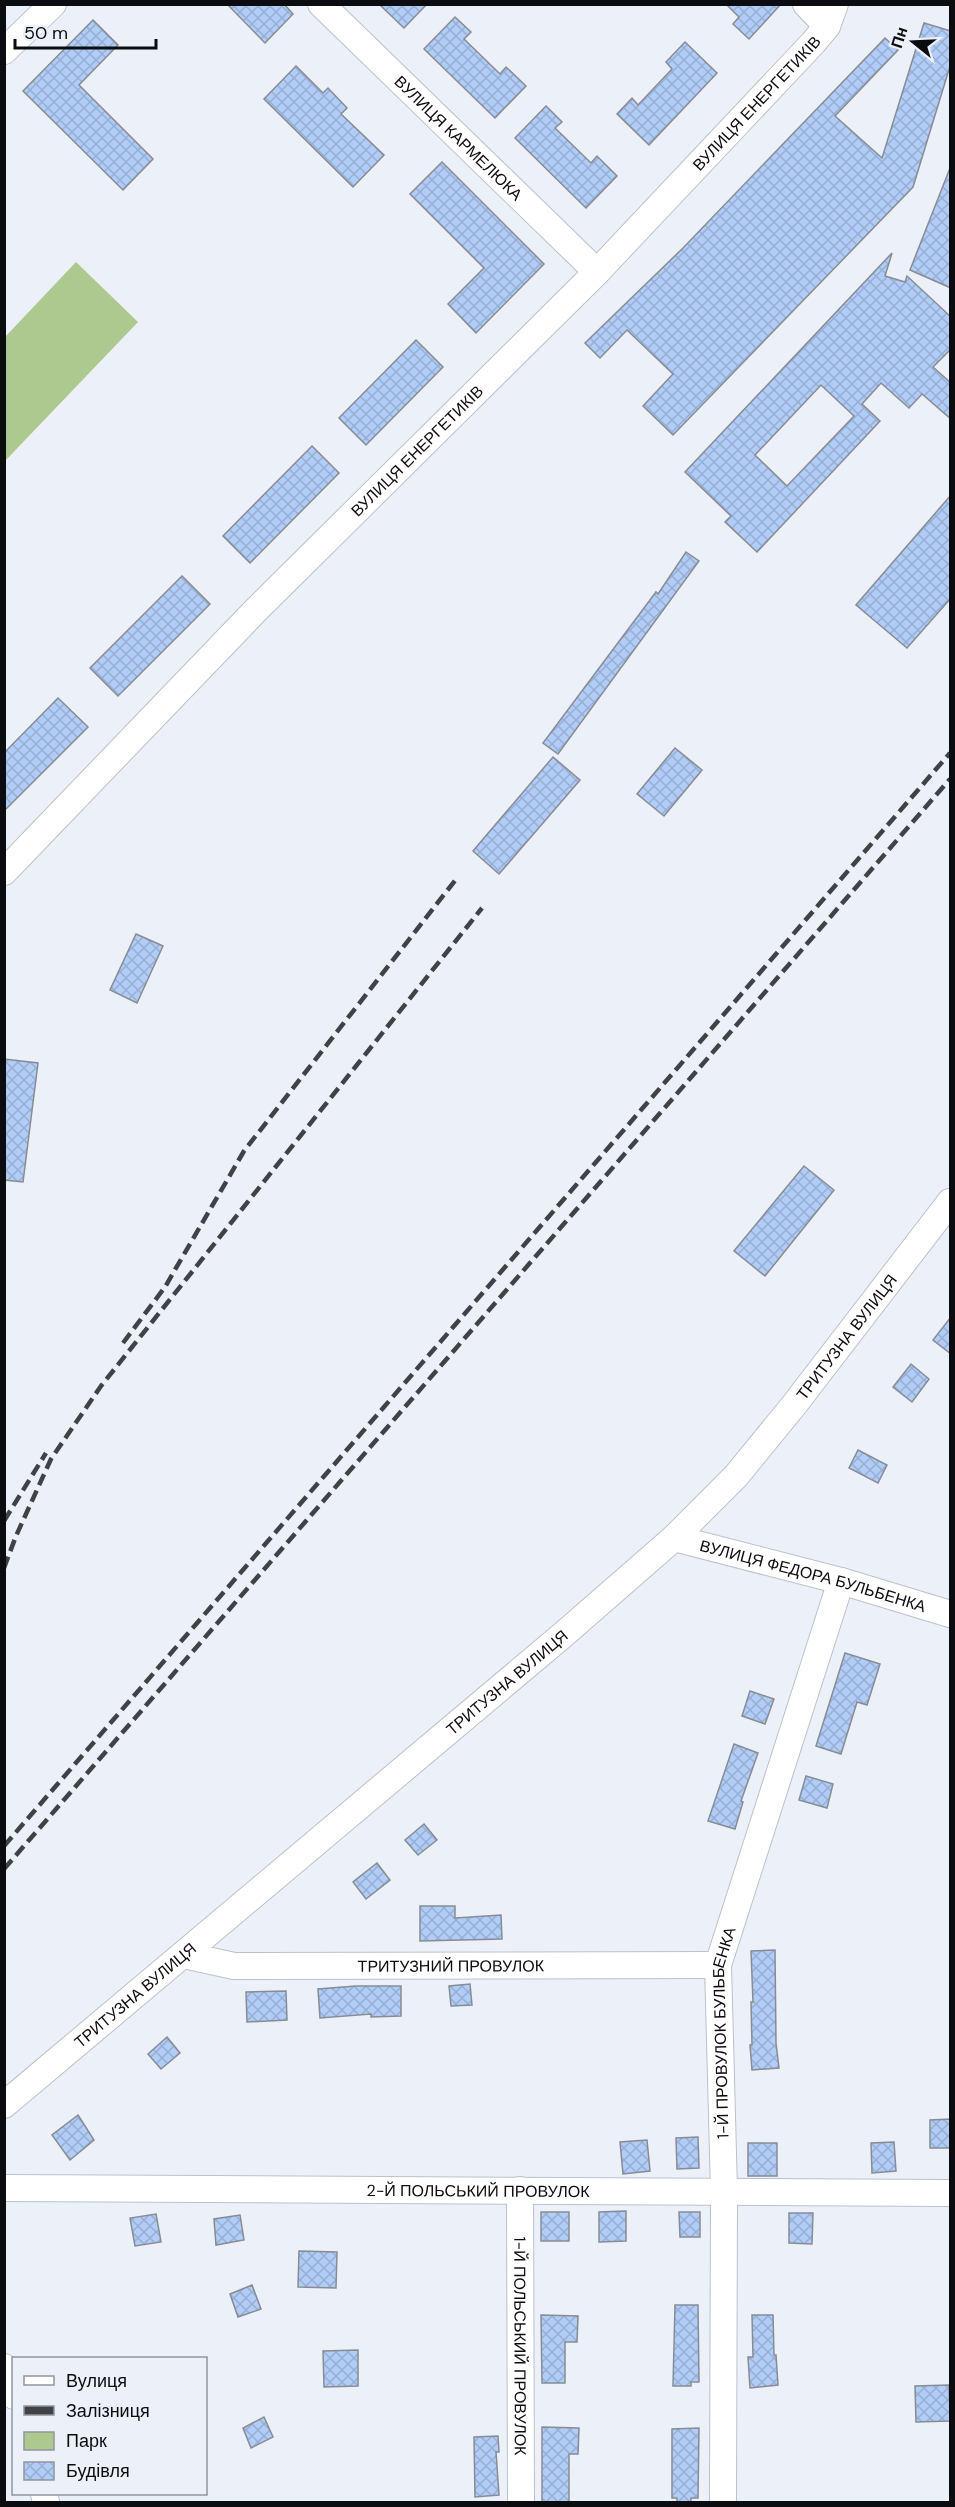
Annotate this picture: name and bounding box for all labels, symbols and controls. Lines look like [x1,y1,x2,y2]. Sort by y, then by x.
scale bar [15,12,156,50]
north arrow [883,12,943,72]
text: 50 m [24,21,68,45]
text: Пн [886,24,912,51]
street label: ВУЛИЦЯ ЕНЕРГЕТИКІВ [688,31,825,175]
street label: ВУЛИЦЯ КАРМЕЛЮКА [390,71,528,205]
street label: ВУЛИЦЯ ЕНЕРГЕТИКІВ [346,380,487,521]
street label: ТРИТУЗНА ВУЛИЦЯ [791,1270,901,1404]
street label: ВУЛИЦЯ ФЕДОРА БУЛЬБЕНКА [698,1535,929,1617]
street label: ТРИТУЗНА ВУЛИЦЯ [442,1625,572,1739]
street label: 1-Й ПРОВУЛОК БУЛЬБЕНКА [707,1924,740,2139]
street label: ТРИТУЗНА ВУЛИЦЯ [70,1938,200,2052]
street label: ТРИТУЗНИЙ ПРОВУЛОК [358,1955,545,1976]
street label: 2-Й ПОЛЬСЬКИЙ ПРОВУЛОК [366,2179,590,2202]
street label: 1-Й ПОЛЬСЬКИЙ ПРОВУЛОК [510,2237,531,2456]
legend [12,2357,207,2495]
text: Вулиця [66,2369,127,2393]
text: Залізниця [66,2399,150,2423]
text: Парк [66,2429,107,2453]
text: Будівля [66,2459,130,2483]

